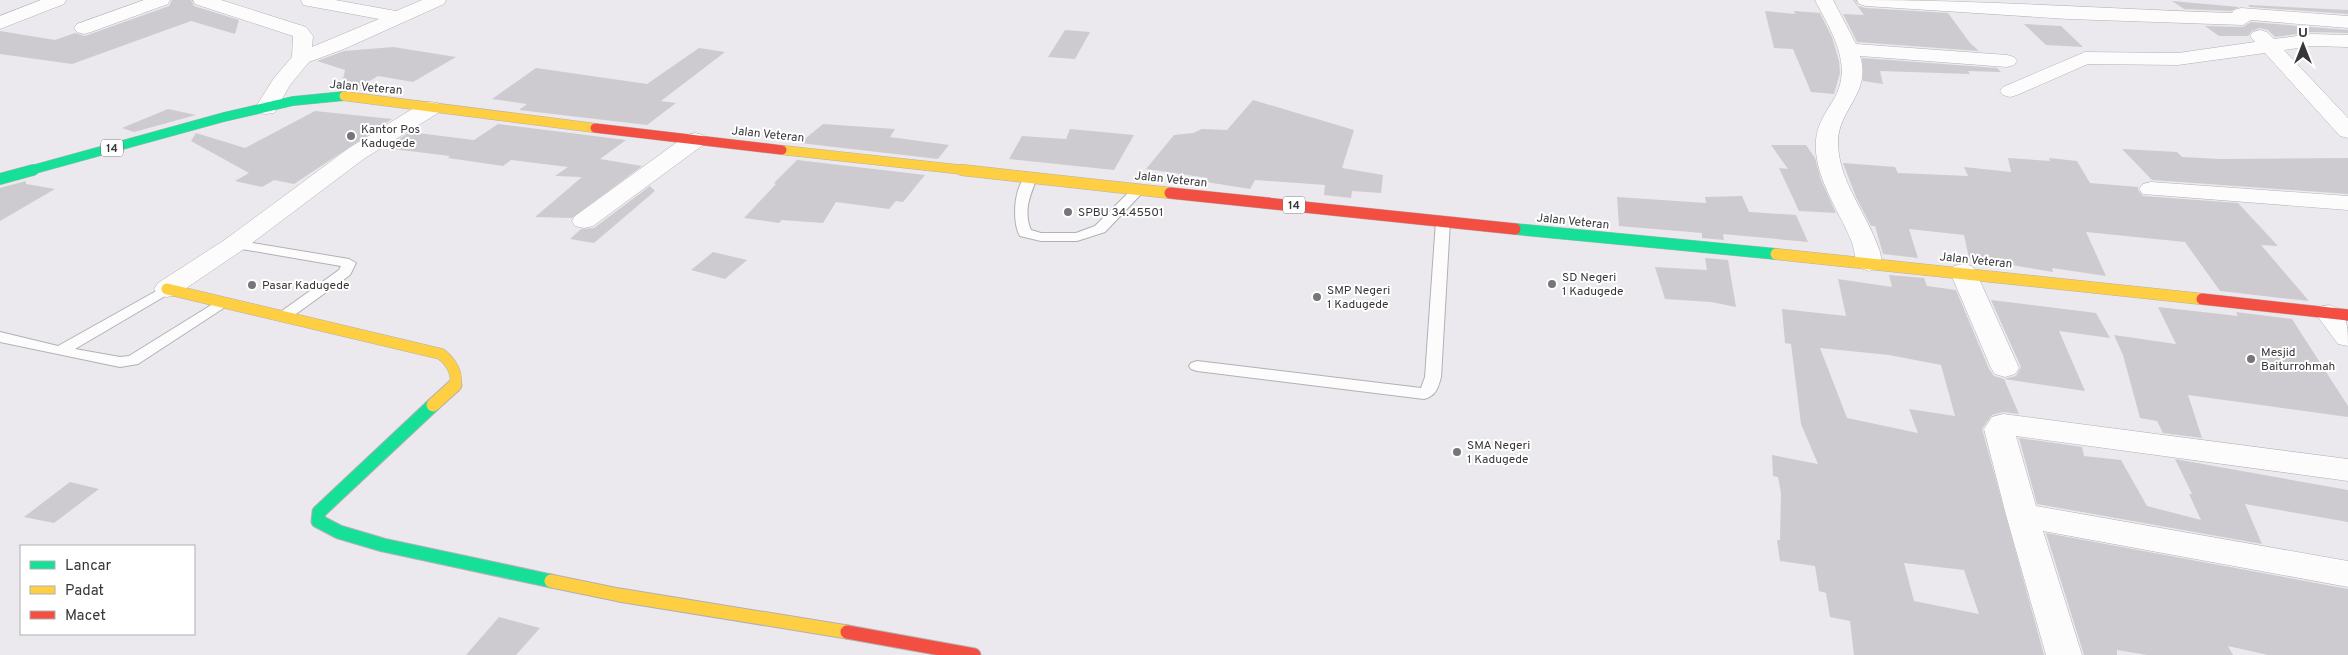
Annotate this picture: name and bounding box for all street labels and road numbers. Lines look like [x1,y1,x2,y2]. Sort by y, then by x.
street label: Jalan Veteran [329,77,403,99]
street label: Jalan Veteran [731,123,805,147]
road number: 14 [101,140,123,156]
street label: Jalan Veteran [1134,168,1208,192]
road number: 14 [1283,196,1305,214]
street label: Jalan Veteran [1536,210,1610,234]
street label: Jalan Veteran [1939,249,2013,273]

